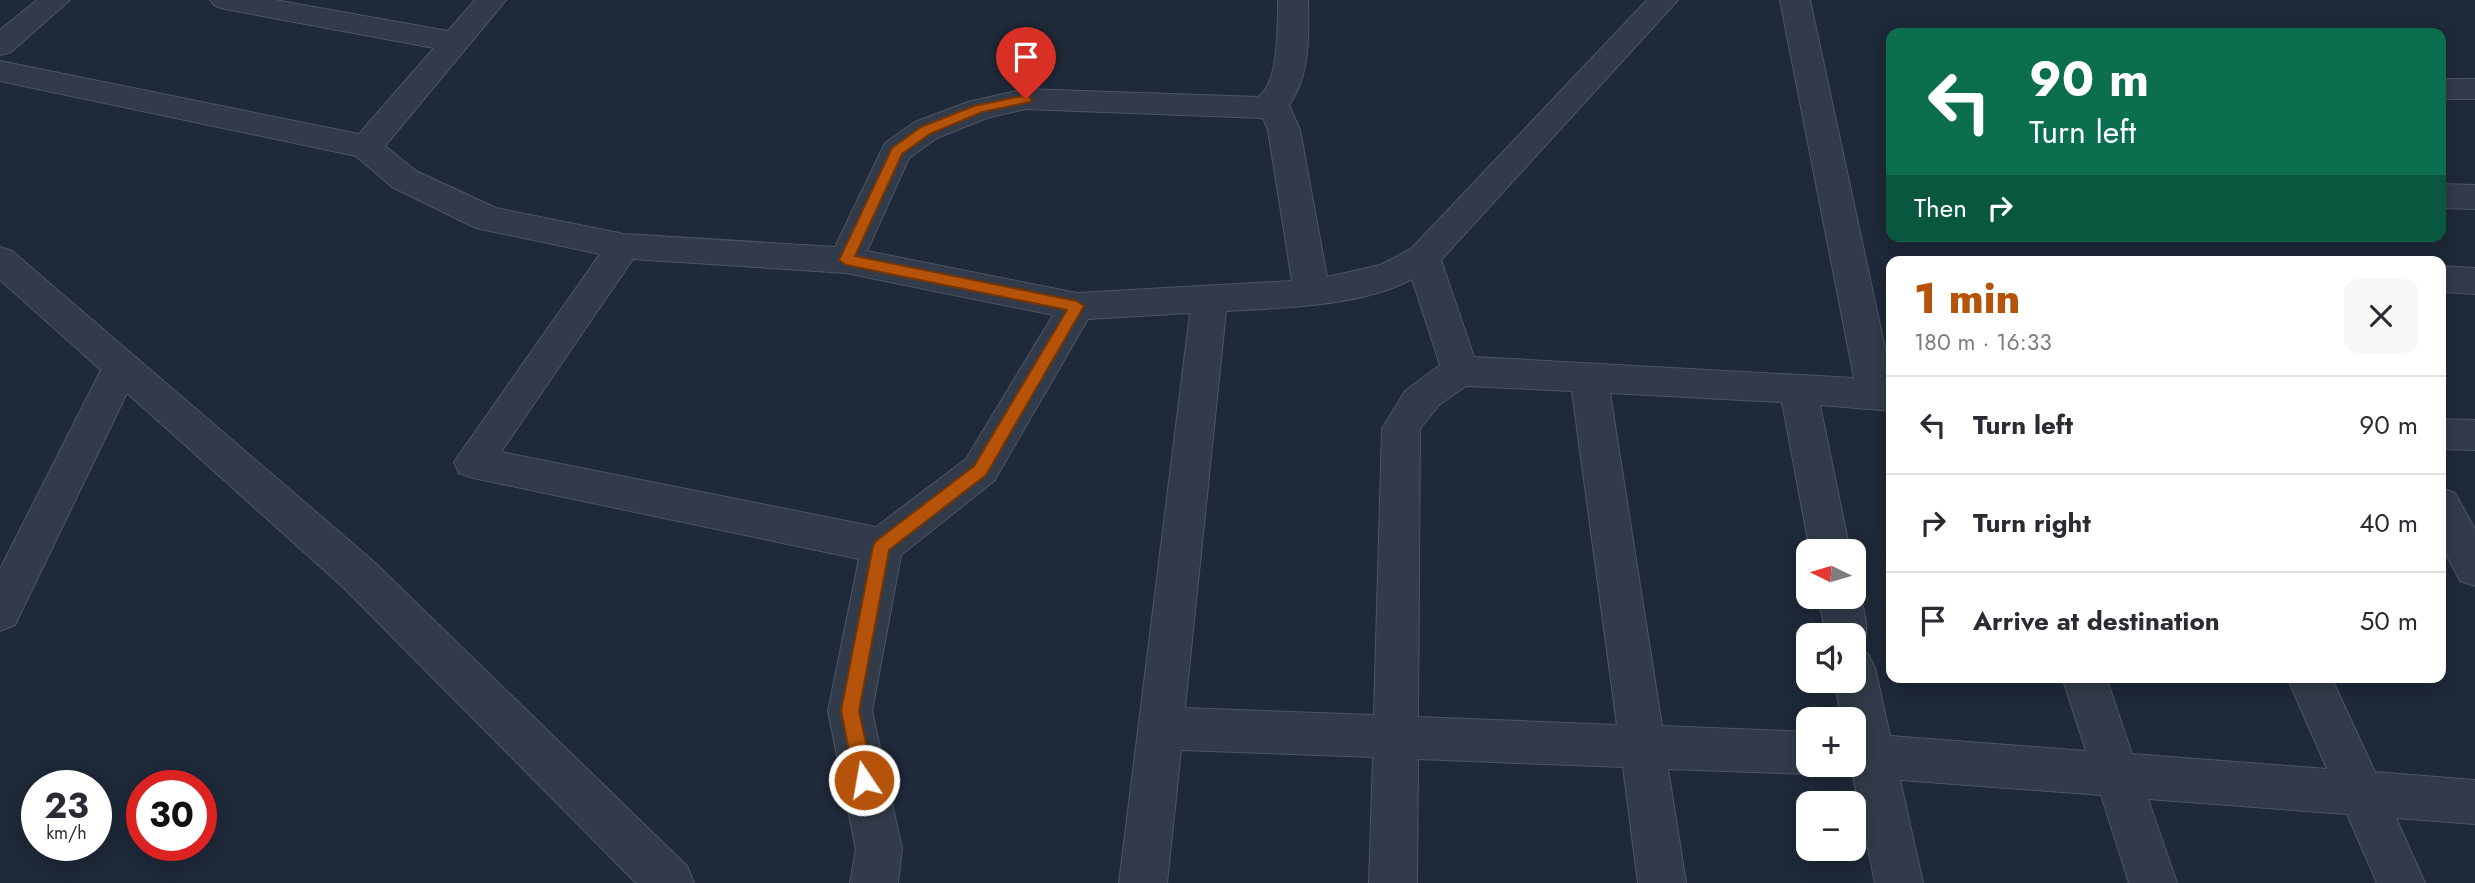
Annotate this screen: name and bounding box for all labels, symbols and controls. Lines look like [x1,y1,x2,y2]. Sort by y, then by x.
pin [996,27,1056,99]
icon: arrive [1007,38,1045,76]
text: 90 m [2029,44,2149,114]
icon: left [1914,56,2005,147]
text: Turn left [2029,109,2136,155]
text: Then [1914,189,1967,227]
icon: right [1981,189,2019,227]
text: 1 min [1914,268,2020,329]
button: close [2344,279,2418,353]
text: 180 m · 16:33 [1914,325,2052,359]
icon: left [1914,406,1952,444]
text: Turn left [1973,406,2073,444]
text: 90 m [2359,406,2418,444]
icon: right [1914,504,1952,542]
text: Turn right [1973,504,2091,542]
text: 40 m [2359,504,2418,542]
north arrow [1796,539,1866,609]
map controls [1796,539,1866,861]
icon: arrive [1914,602,1952,640]
text: Arrive at destination [1973,602,2220,640]
text: 50 m [2360,602,2418,640]
button: sound [1796,623,1866,693]
button: + [1796,707,1866,777]
position arrow [827,743,901,817]
speed limit sign: 30 [126,770,217,861]
text: 23 [44,781,89,831]
button: − [1796,791,1866,861]
text: km/h [46,820,87,846]

